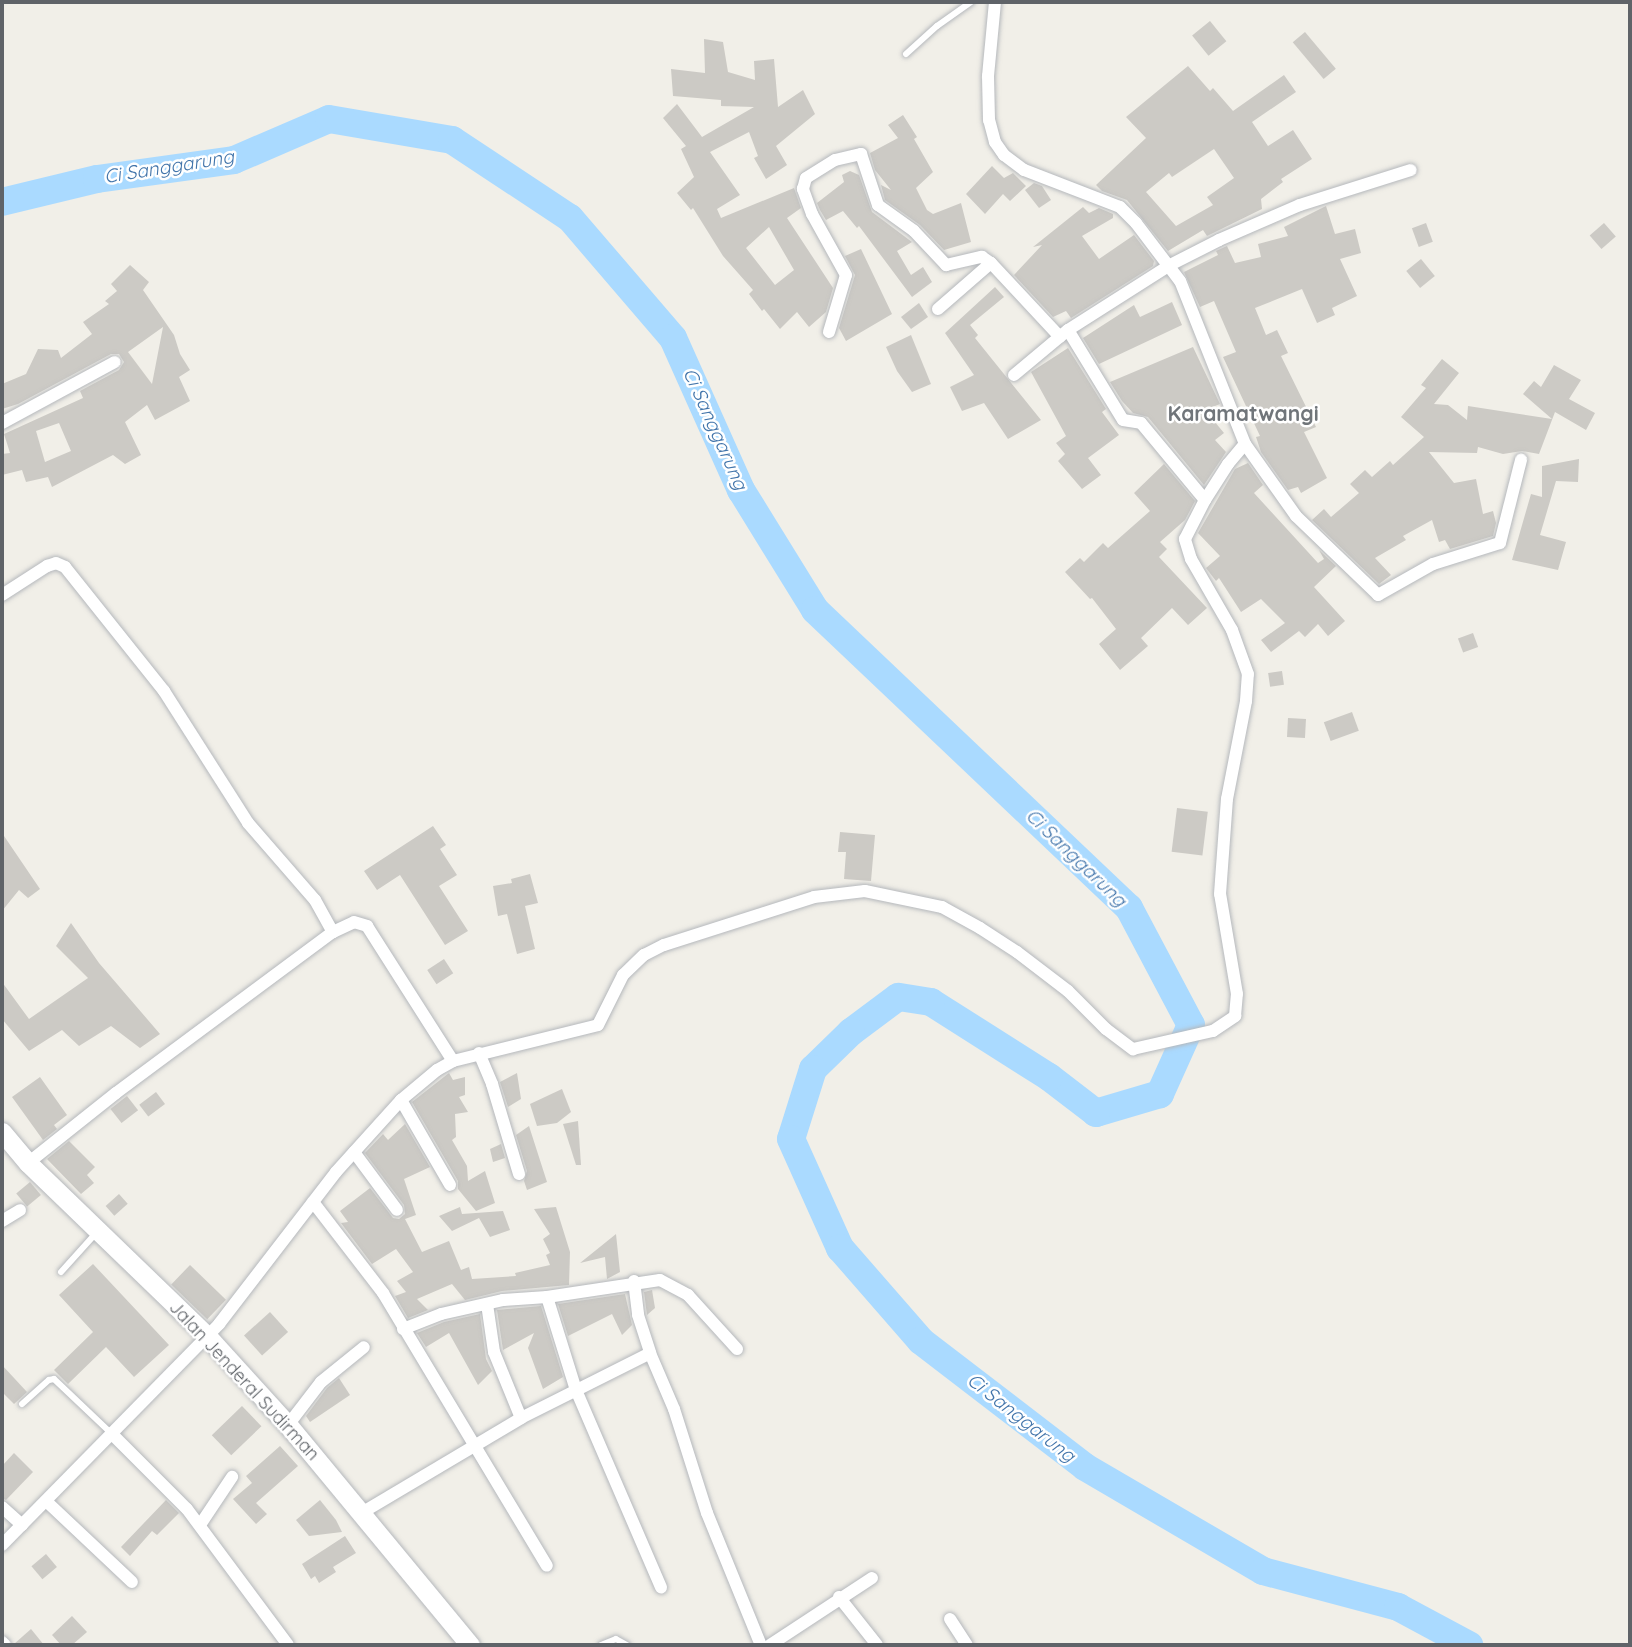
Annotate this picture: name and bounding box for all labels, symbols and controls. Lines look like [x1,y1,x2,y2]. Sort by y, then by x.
water label: Ci Sanggarung [103,145,235,189]
water label: Ci Sanggarung [678,365,752,493]
district label: Karamatwangi [1167,400,1319,426]
water label: Ci Sanggarung [1021,804,1131,912]
street label: Jalan Jenderal Sudirman [165,1297,323,1465]
water label: Ci Sanggarung [962,1369,1080,1467]

